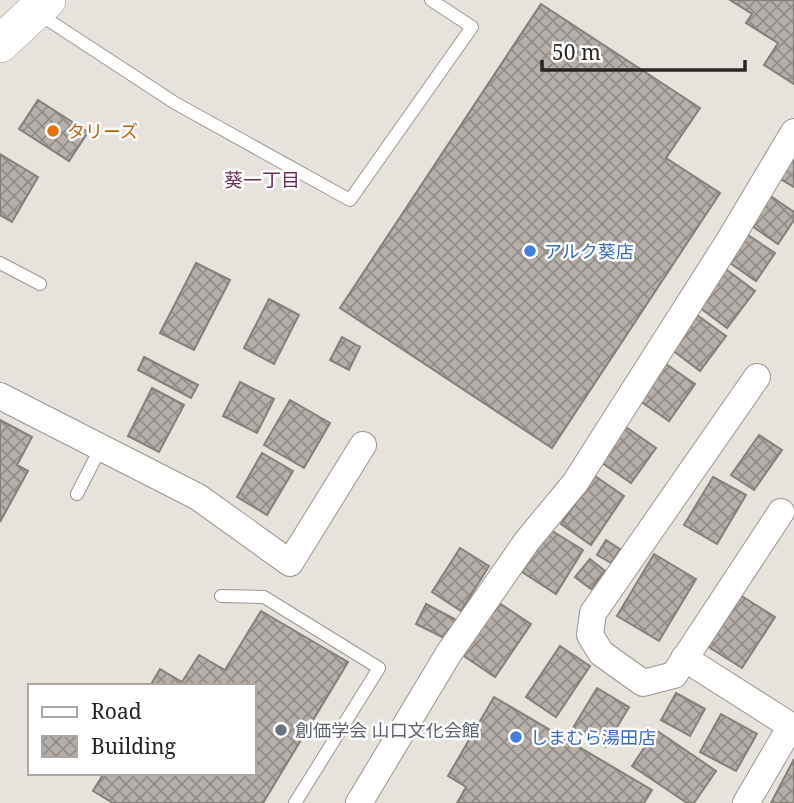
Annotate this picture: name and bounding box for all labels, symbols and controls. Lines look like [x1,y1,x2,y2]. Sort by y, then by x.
scale bar [542,28,745,72]
text: 50 m [552,38,601,66]
place label: タリーズ [67,119,138,143]
marker: タリーズ [45,123,61,139]
district label: 葵一丁目 [224,167,300,193]
place label: アルク葵店 [544,239,634,263]
marker: アルク葵店 [522,243,538,259]
legend [28,684,256,775]
text: Road [91,697,142,725]
place label: 創価学会 山口文化会館 [295,718,480,742]
marker: 創価学会 山口文化会館 [273,722,289,738]
place label: しまむら湯田店 [530,725,656,749]
marker: しまむら湯田店 [508,729,524,745]
text: Building [91,732,176,760]

